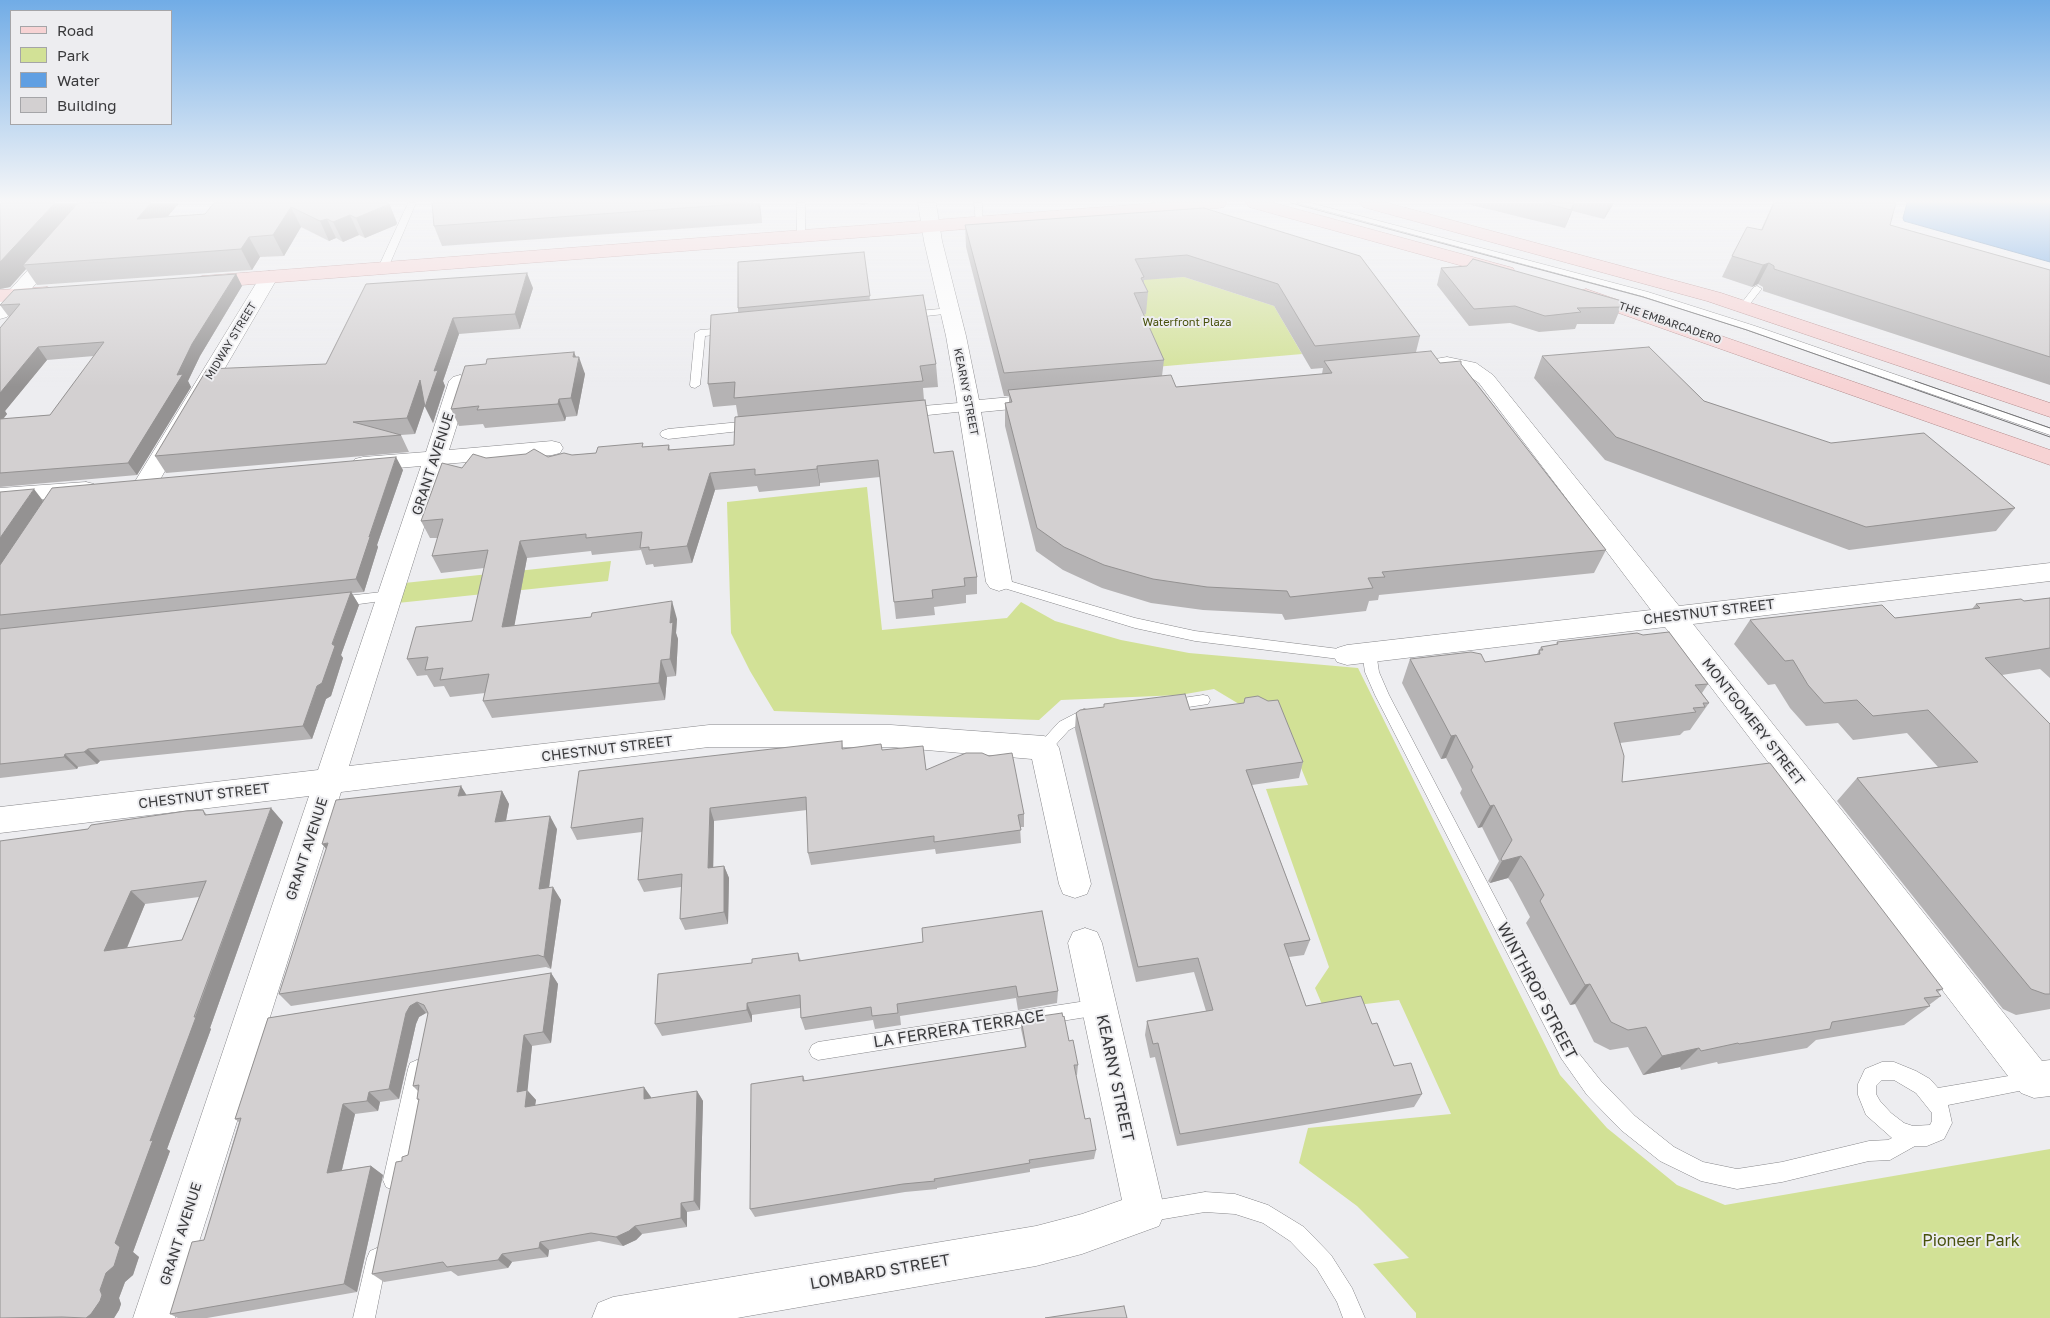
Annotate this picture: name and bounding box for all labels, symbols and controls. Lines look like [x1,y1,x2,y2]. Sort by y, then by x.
legend [10,10,172,125]
text: Road [57,21,94,39]
text: Park [57,46,89,64]
text: Water [57,71,100,89]
text: Building [57,96,117,114]
street label: THE EMBARCADERO [1617,299,1723,347]
street label: MIDWAY STREET [203,300,259,382]
park label: Waterfront Plaza [1143,316,1231,330]
street label: KEARNY STREET [951,347,981,437]
street label: GRANT AVENUE [408,411,458,517]
street label: CHESTNUT STREET [1642,596,1776,628]
street label: MONTGOMERY STREET [1698,655,1808,789]
street label: CHESTNUT STREET [540,733,674,765]
street label: CHESTNUT STREET [137,780,271,812]
street label: GRANT AVENUE [282,796,332,902]
street label: WINTHROP STREET [1493,919,1581,1063]
street label: LA FERRERA TERRACE [872,1006,1046,1052]
street label: KEARNY STREET [1092,1013,1138,1143]
street label: GRANT AVENUE [156,1181,206,1287]
park label: Pioneer Park [1922,1231,2020,1251]
street label: LOMBARD STREET [809,1250,951,1294]

